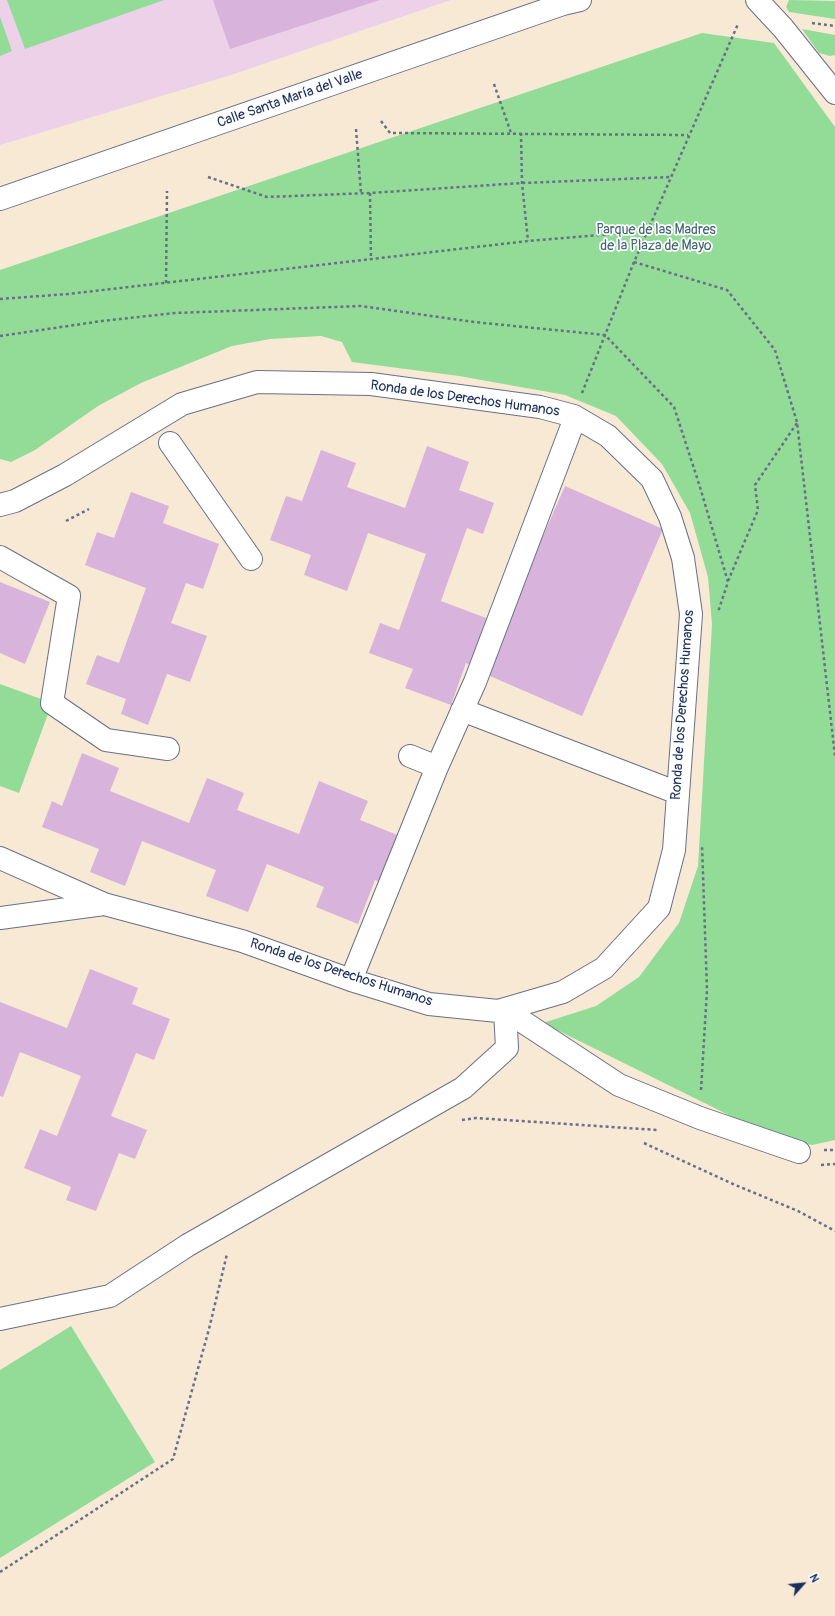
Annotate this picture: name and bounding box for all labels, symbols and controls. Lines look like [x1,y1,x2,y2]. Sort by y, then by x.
street label: Calle Santa María del Valle [215,66,365,132]
park label: Parque de las Madres de la Plaza de Mayo [596,222,716,254]
street label: Ronda de los Derechos Humanos [369,377,561,421]
street label: Ronda de los Derechos Humanos [668,609,698,801]
street label: Ronda de los Derechos Humanos [248,936,434,1010]
north arrow [783,1564,823,1604]
text: N [807,1572,822,1585]

